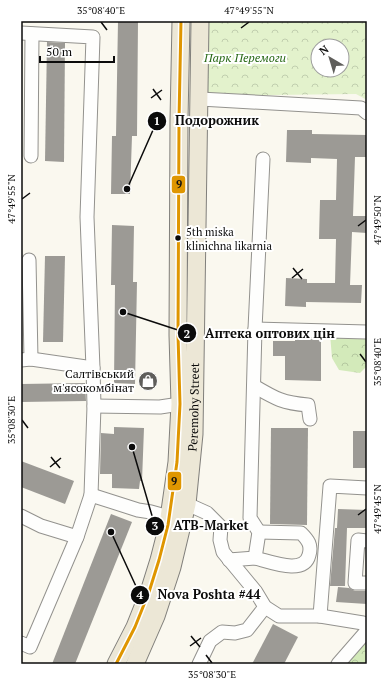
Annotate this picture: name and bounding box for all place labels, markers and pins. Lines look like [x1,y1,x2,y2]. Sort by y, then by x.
callout: Подорожник [147,108,267,133]
place label: 5th miska klinichna likarnia [186,225,272,253]
marker: 5th miska klinichna likarnia [173,233,183,243]
callout: Аптека оптових цін [177,321,343,346]
place label: Салтівський м'ясокомбінат [53,366,134,395]
shop icon: Салтівський м'ясокомбінат [137,370,159,392]
callout: ATB-Market [145,513,256,538]
callout: Nova Poshta #44 [130,582,268,607]

